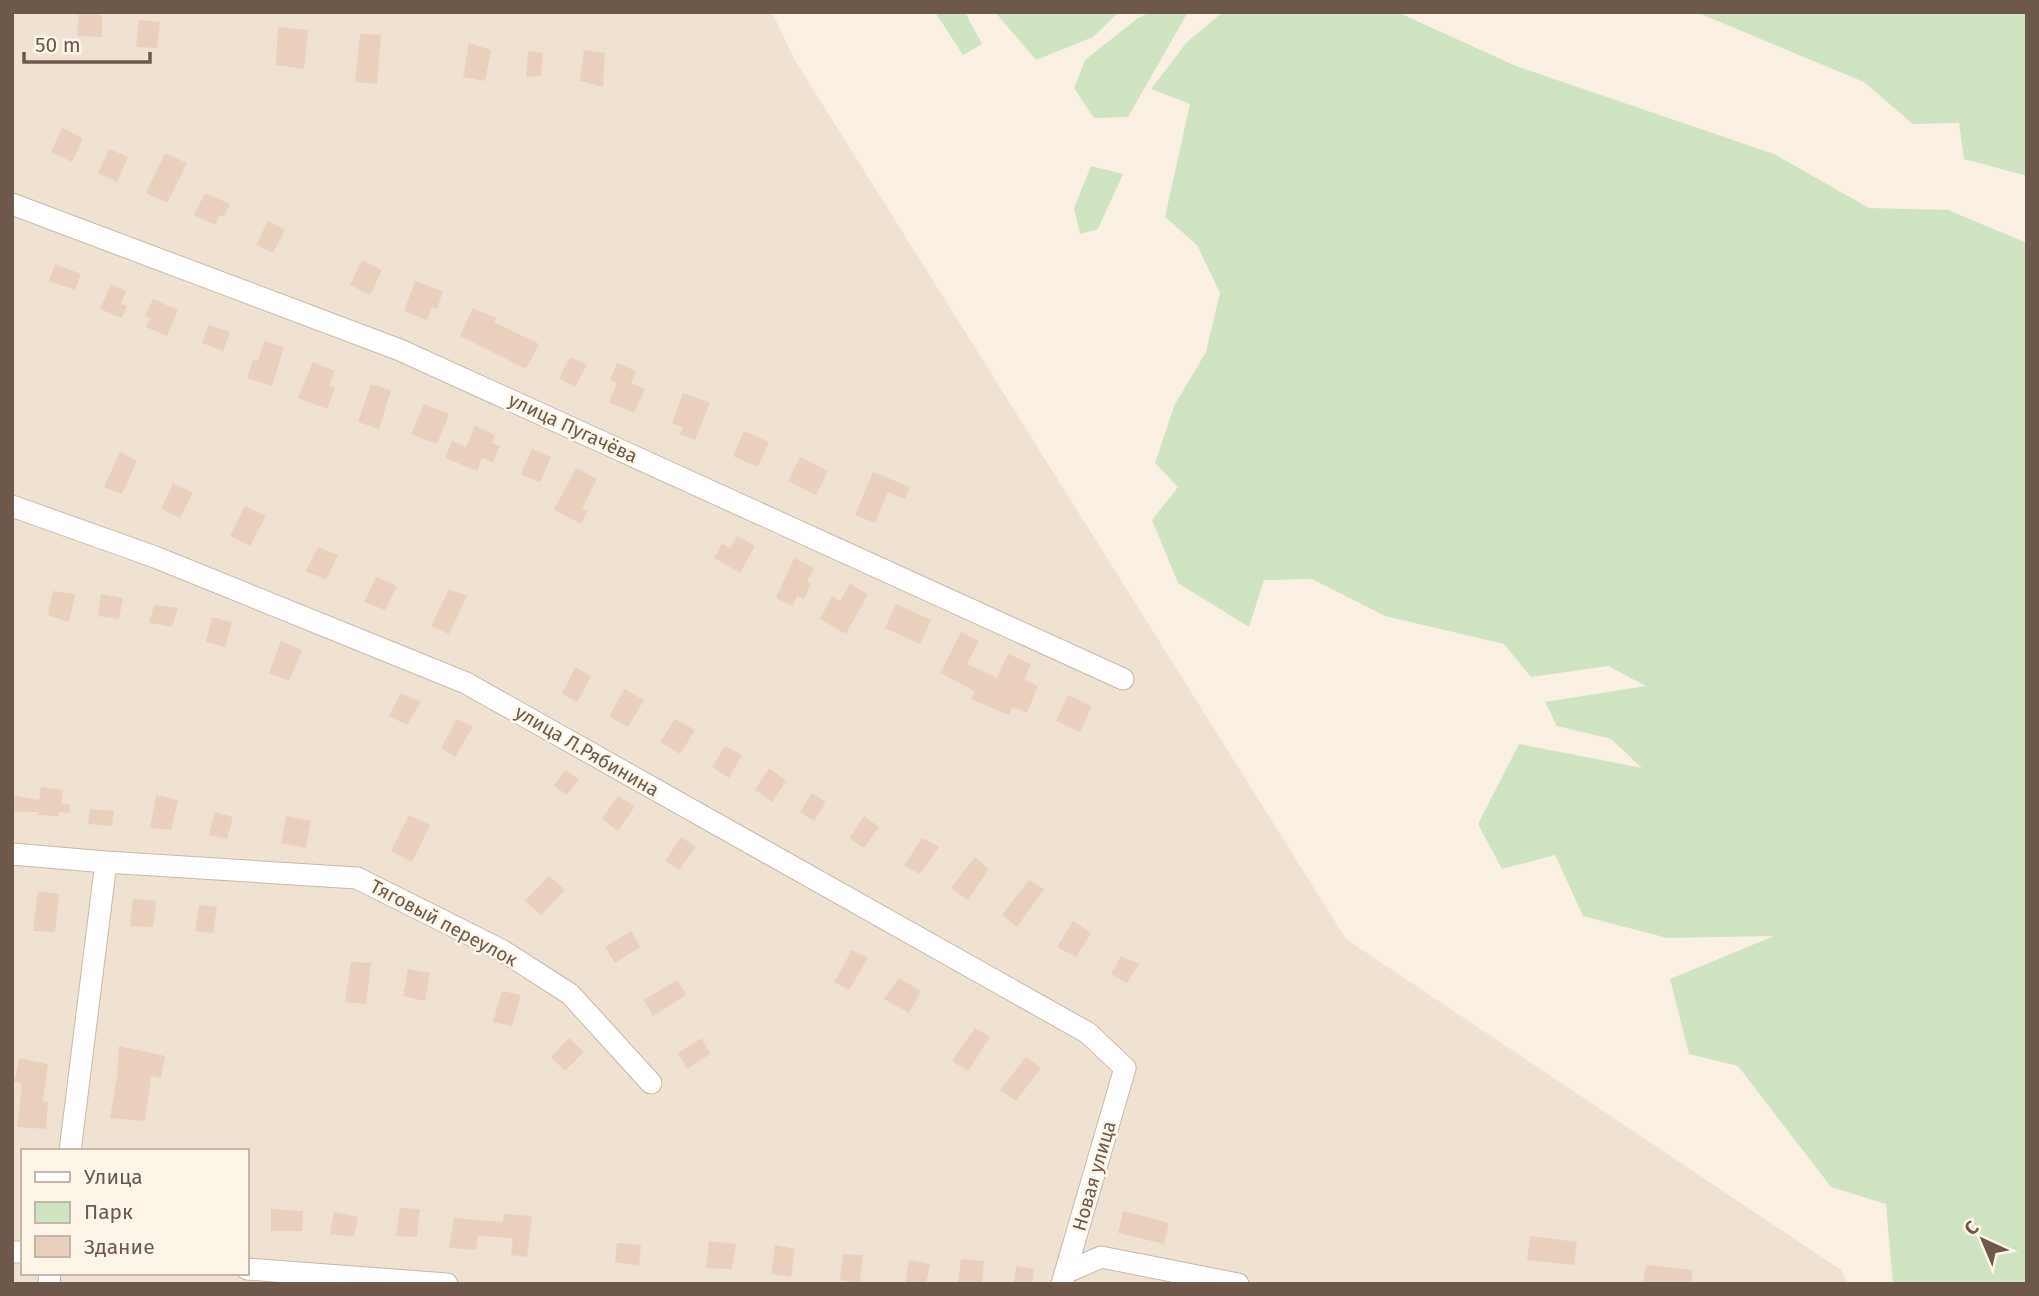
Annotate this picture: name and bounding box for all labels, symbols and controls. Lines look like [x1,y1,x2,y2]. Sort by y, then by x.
scale bar [24,21,150,65]
text: 50 m [35,32,81,58]
street label: улица Пугачёва [505,388,641,468]
street label: улица Л.Рябинина [511,700,663,802]
street label: Тяговый переулок [366,874,522,972]
street label: Новая улица [1067,1118,1121,1234]
legend [21,1149,248,1275]
text: Улица [84,1164,143,1190]
text: Парк [84,1199,133,1225]
north arrow [1948,1205,2018,1275]
text: С [1960,1216,1984,1240]
text: Здание [84,1234,155,1260]

